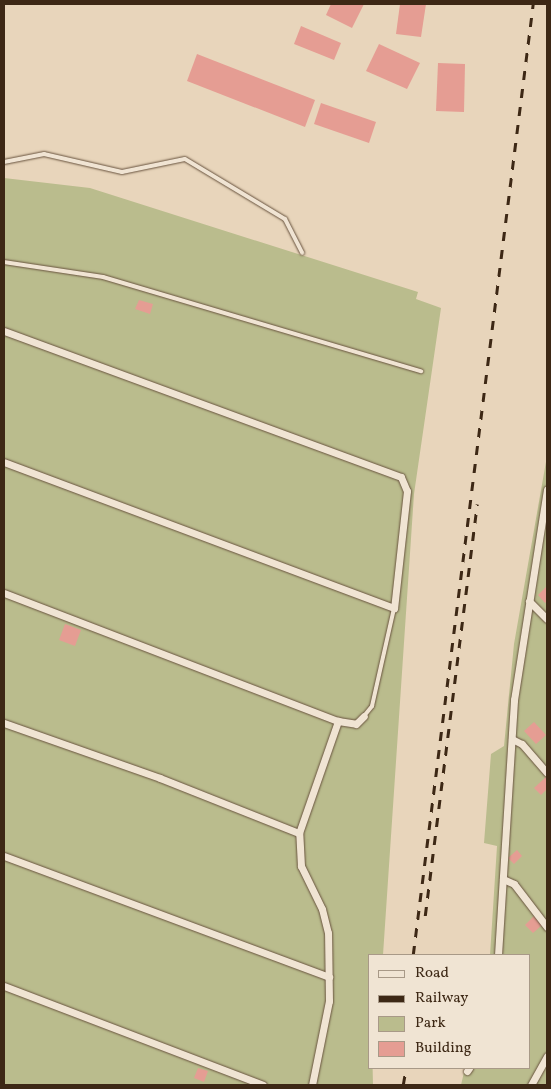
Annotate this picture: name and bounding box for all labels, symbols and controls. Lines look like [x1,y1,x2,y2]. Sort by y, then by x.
legend [368,954,531,1069]
text: Road [415,963,449,984]
text: Railway [415,988,468,1009]
text: Park [415,1013,446,1034]
text: Building [415,1038,471,1059]

